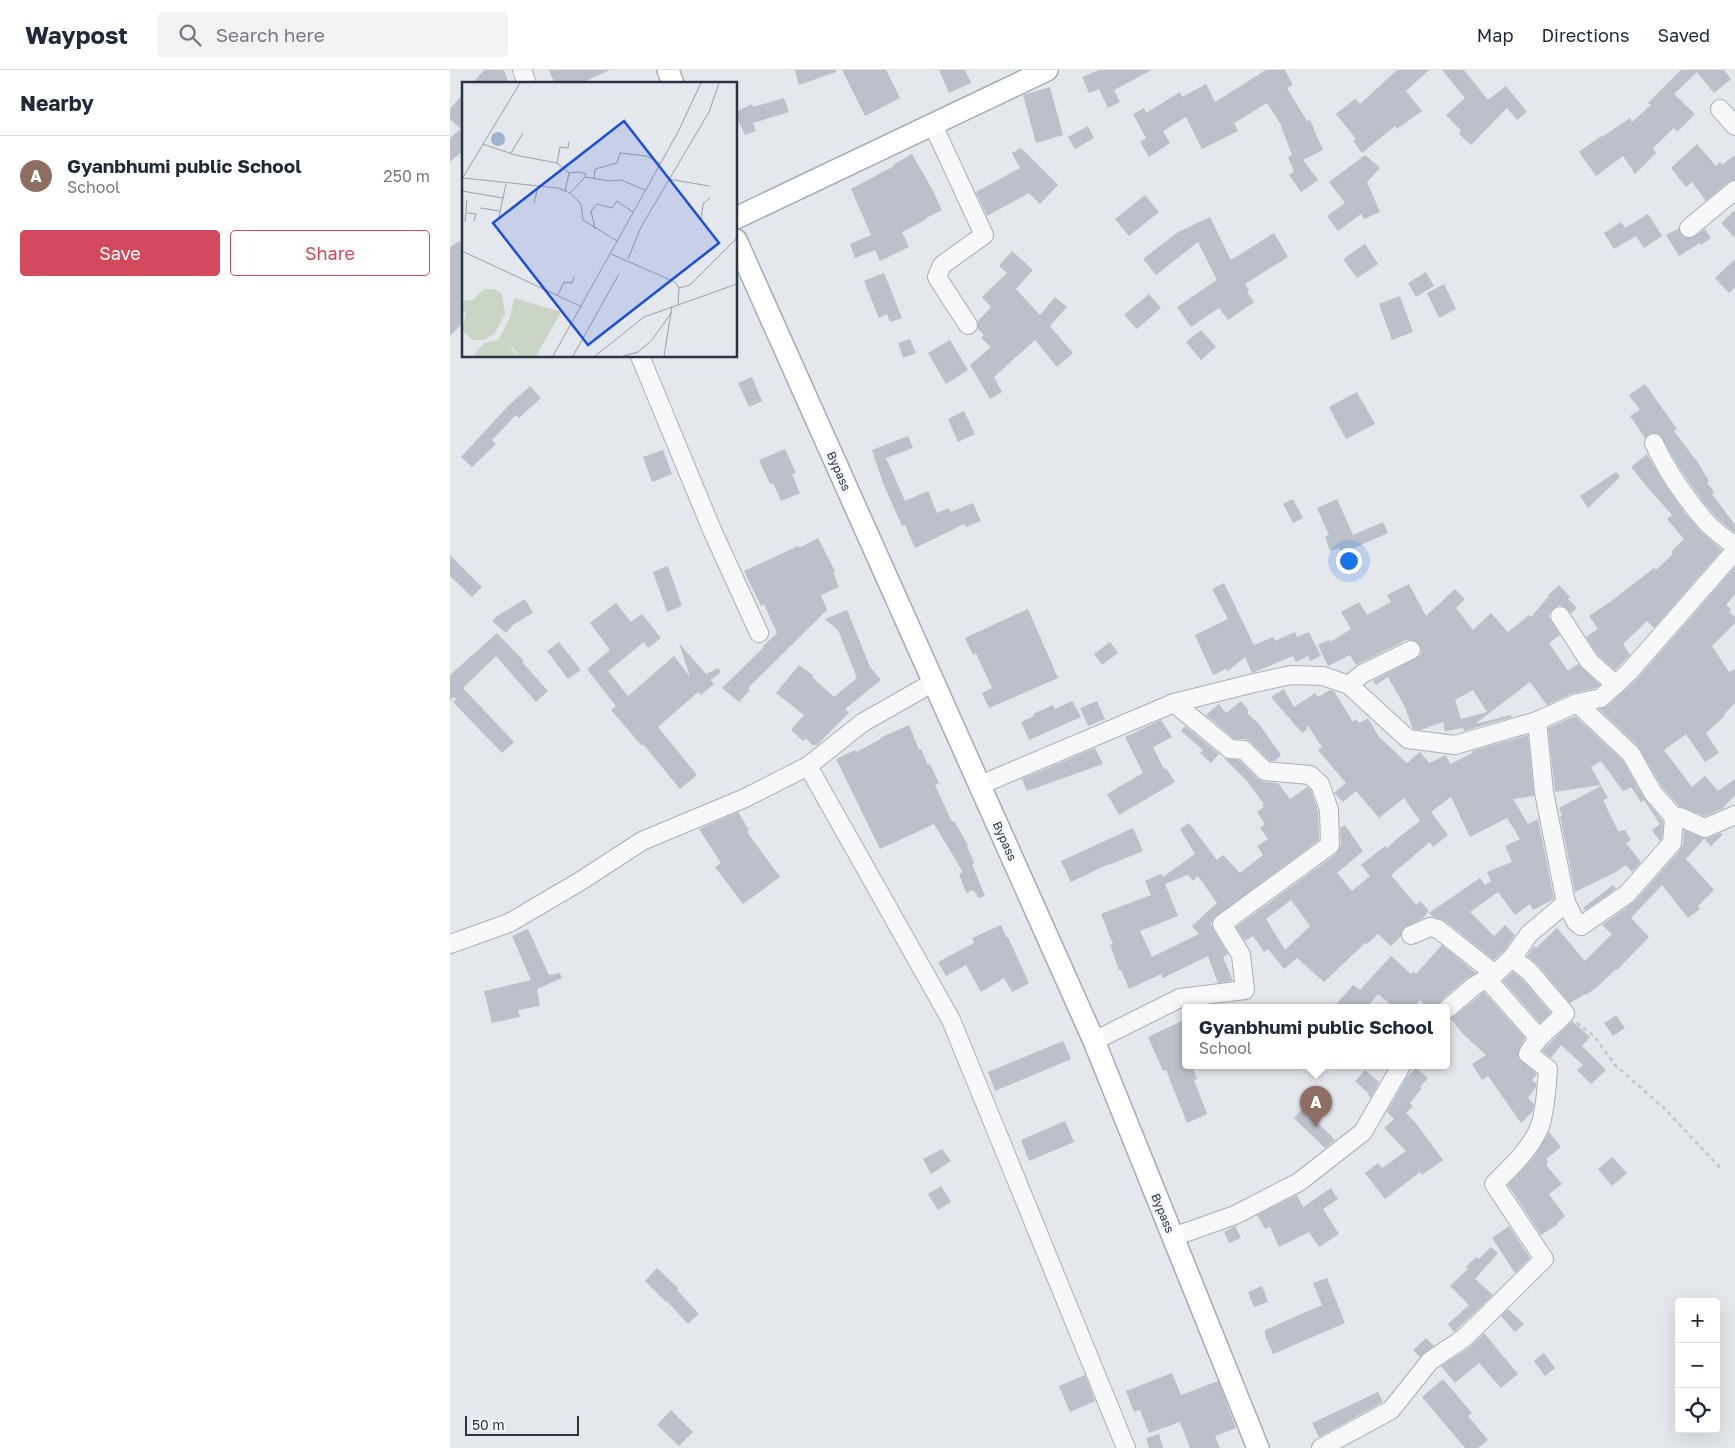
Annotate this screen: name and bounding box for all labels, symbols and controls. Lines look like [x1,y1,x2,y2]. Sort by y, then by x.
search box [158,12,508,57]
text: Waypost [25,20,128,49]
icon: search [176,21,204,49]
text: Search here [216,23,325,46]
text: Map [1477,24,1513,46]
text: Directions [1541,24,1629,46]
text: Saved [1657,24,1710,46]
inset map [462,82,738,358]
text: Nearby [20,90,94,116]
text: Gyanbhumi public School [67,154,302,177]
text: A [30,166,42,186]
text: 250 m [383,166,430,186]
text: School [67,177,120,197]
button: Save [20,230,220,276]
button: Share [230,230,430,276]
street label: Bypass [824,449,854,493]
your location [1336,548,1362,574]
street label: Bypass [990,819,1020,863]
popup [1182,1004,1450,1069]
text: Gyanbhumi public School [1199,1015,1433,1038]
text: School [1199,1038,1252,1058]
pin: A [1300,1086,1332,1127]
street label: Bypass [1148,1191,1178,1235]
map controls [1675,1298,1720,1433]
button: + [1675,1298,1720,1343]
button: − [1675,1343,1720,1388]
button: locate [1675,1388,1720,1433]
scale bar [465,1413,579,1436]
text: 50 m [472,1416,505,1433]

